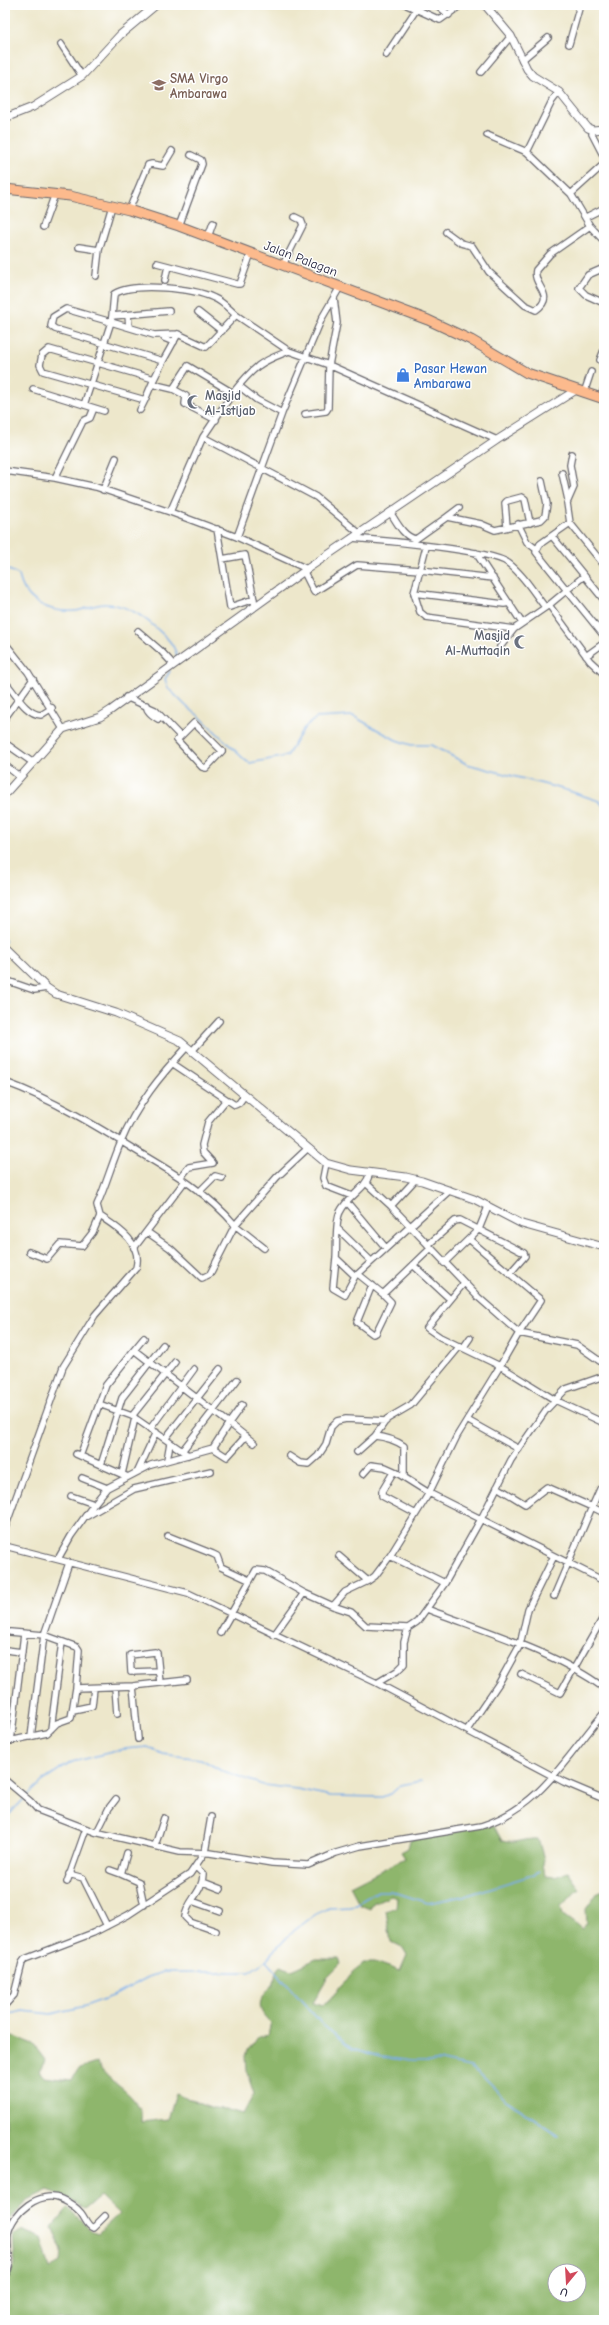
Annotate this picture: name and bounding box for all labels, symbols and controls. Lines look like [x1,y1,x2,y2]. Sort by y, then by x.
place label: SMA Virgo Ambarawa [170,71,229,101]
school or university icon: SMA Virgo Ambarawa [151,77,167,93]
street label: Jalan Palagan [262,238,340,279]
place label: Pasar Hewan Ambarawa [414,361,487,391]
shop icon: Pasar Hewan Ambarawa [395,367,411,383]
place label: Masjid Al-Istijab [205,388,256,418]
mosque icon: Masjid Al-Istijab [186,394,202,410]
place label: Masjid Al-Muttaqin [446,628,510,658]
mosque icon: Masjid Al-Muttaqin [513,634,529,650]
north arrow [547,2263,587,2303]
text: U [559,2285,570,2299]

